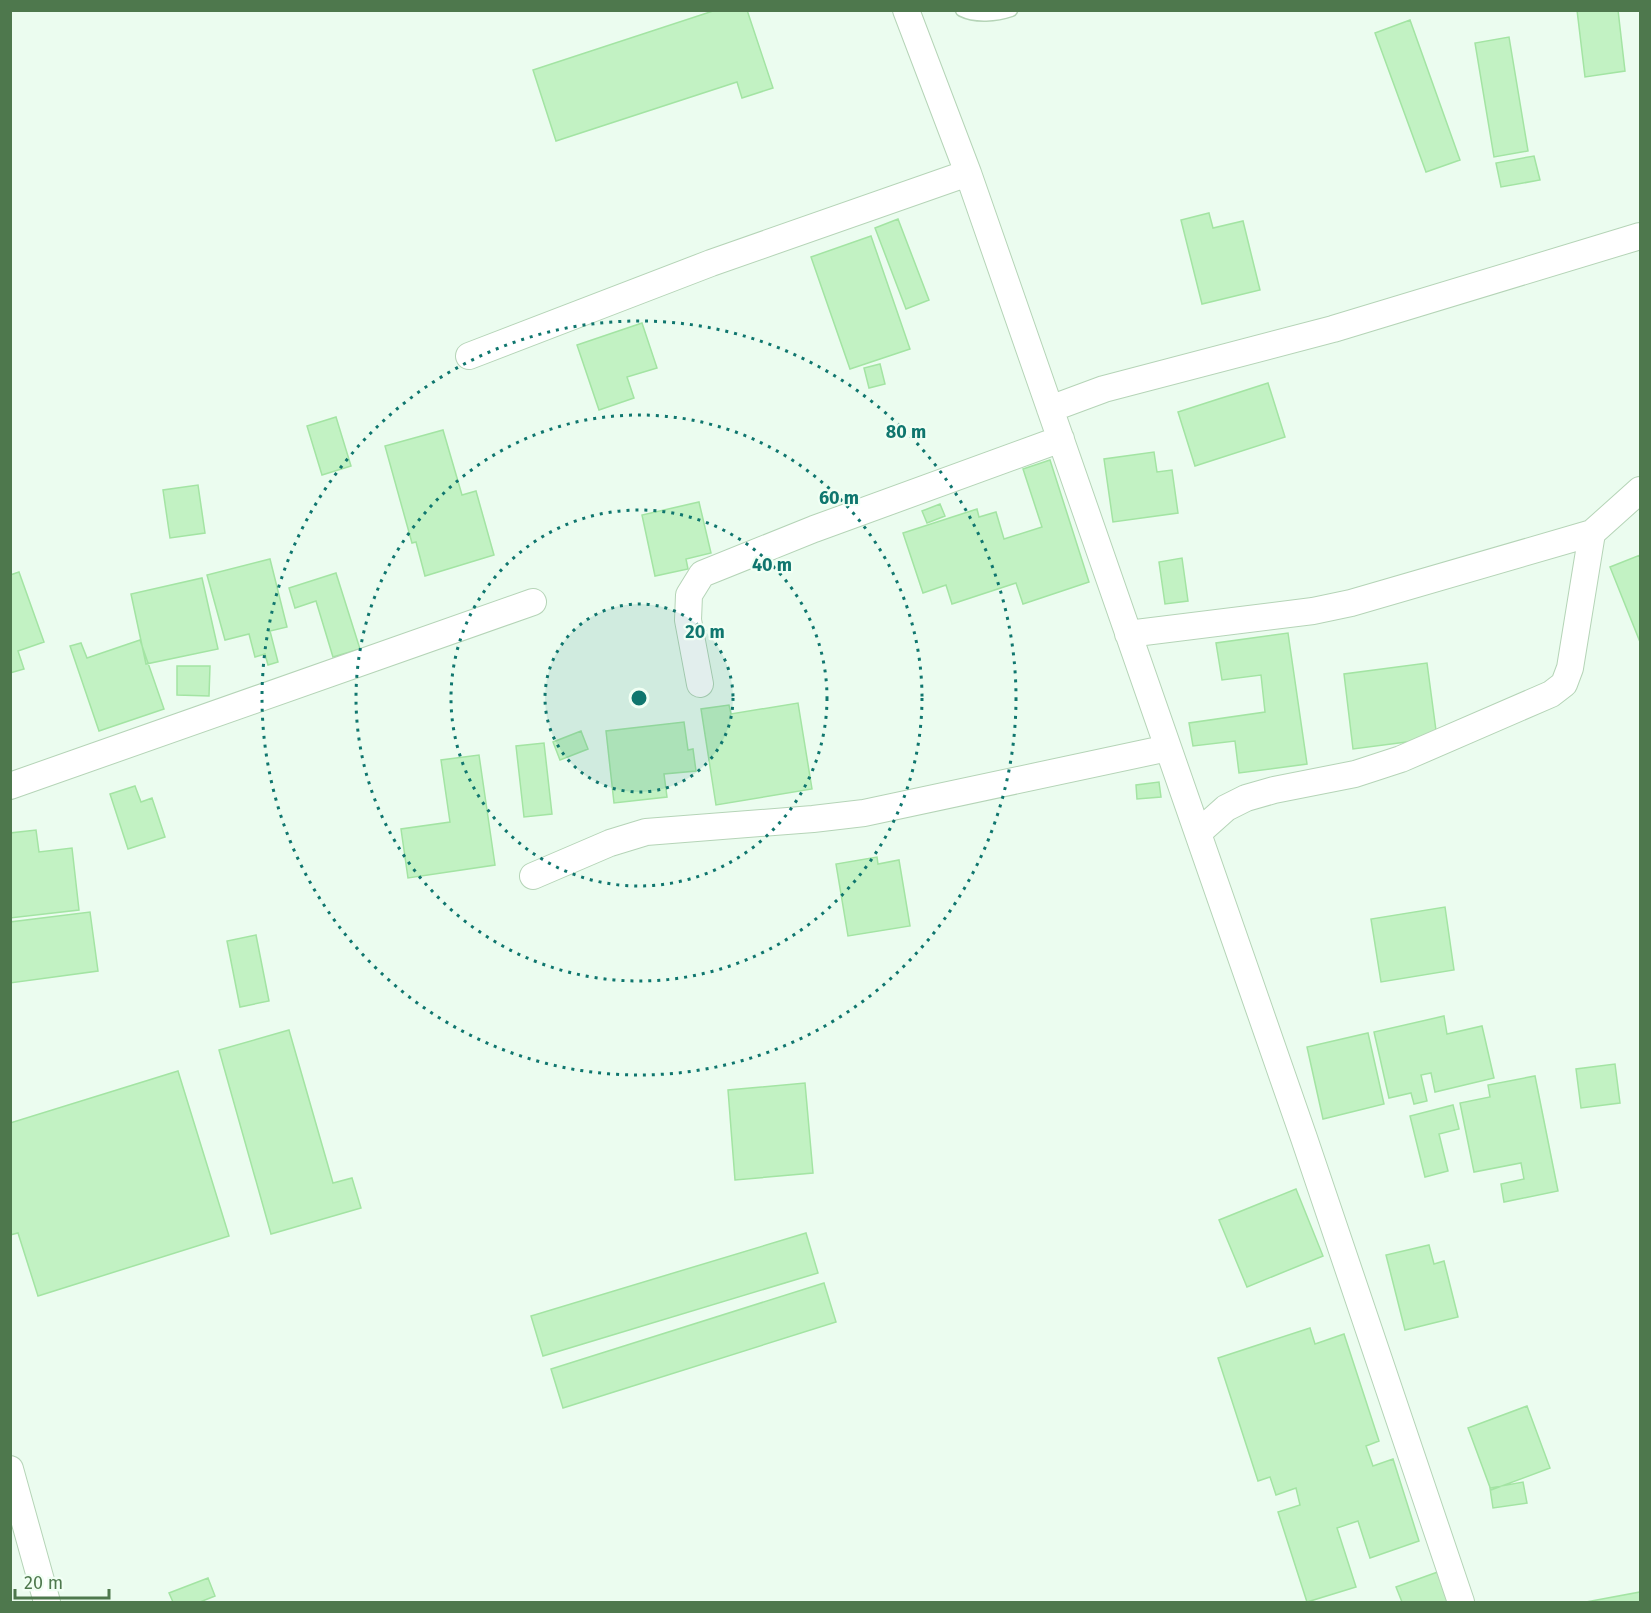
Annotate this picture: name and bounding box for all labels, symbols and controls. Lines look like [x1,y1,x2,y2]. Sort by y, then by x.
text: 80 m [886,421,926,443]
text: 60 m [819,487,859,509]
text: 40 m [752,554,792,576]
text: 20 m [685,621,725,643]
centre of rings [629,688,649,708]
scale bar [15,1562,110,1600]
text: 20 m [24,1572,63,1594]

